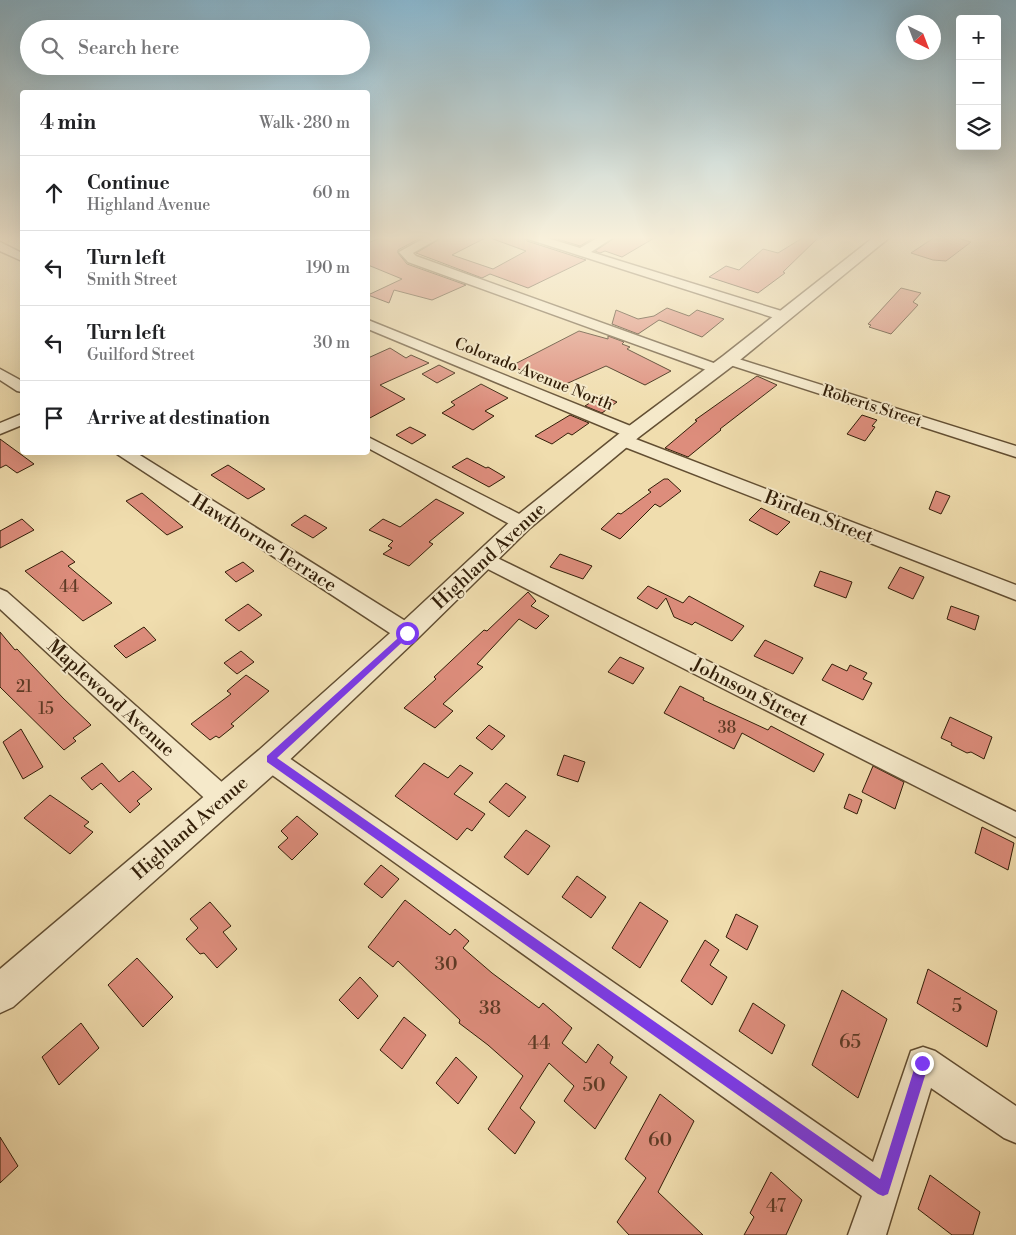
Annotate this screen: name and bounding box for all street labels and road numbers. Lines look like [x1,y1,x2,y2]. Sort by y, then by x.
street label: Colorado Avenue North [452,333,617,415]
street label: Roberts Street [819,380,925,432]
street label: Birden Street [760,485,877,549]
street label: Hawthorne Terrace [187,489,341,597]
street label: Highland Avenue [427,497,551,615]
street label: Maplewood Avenue [42,634,180,762]
street label: Johnson Street [687,652,812,732]
street label: Highland Avenue [127,771,253,885]

